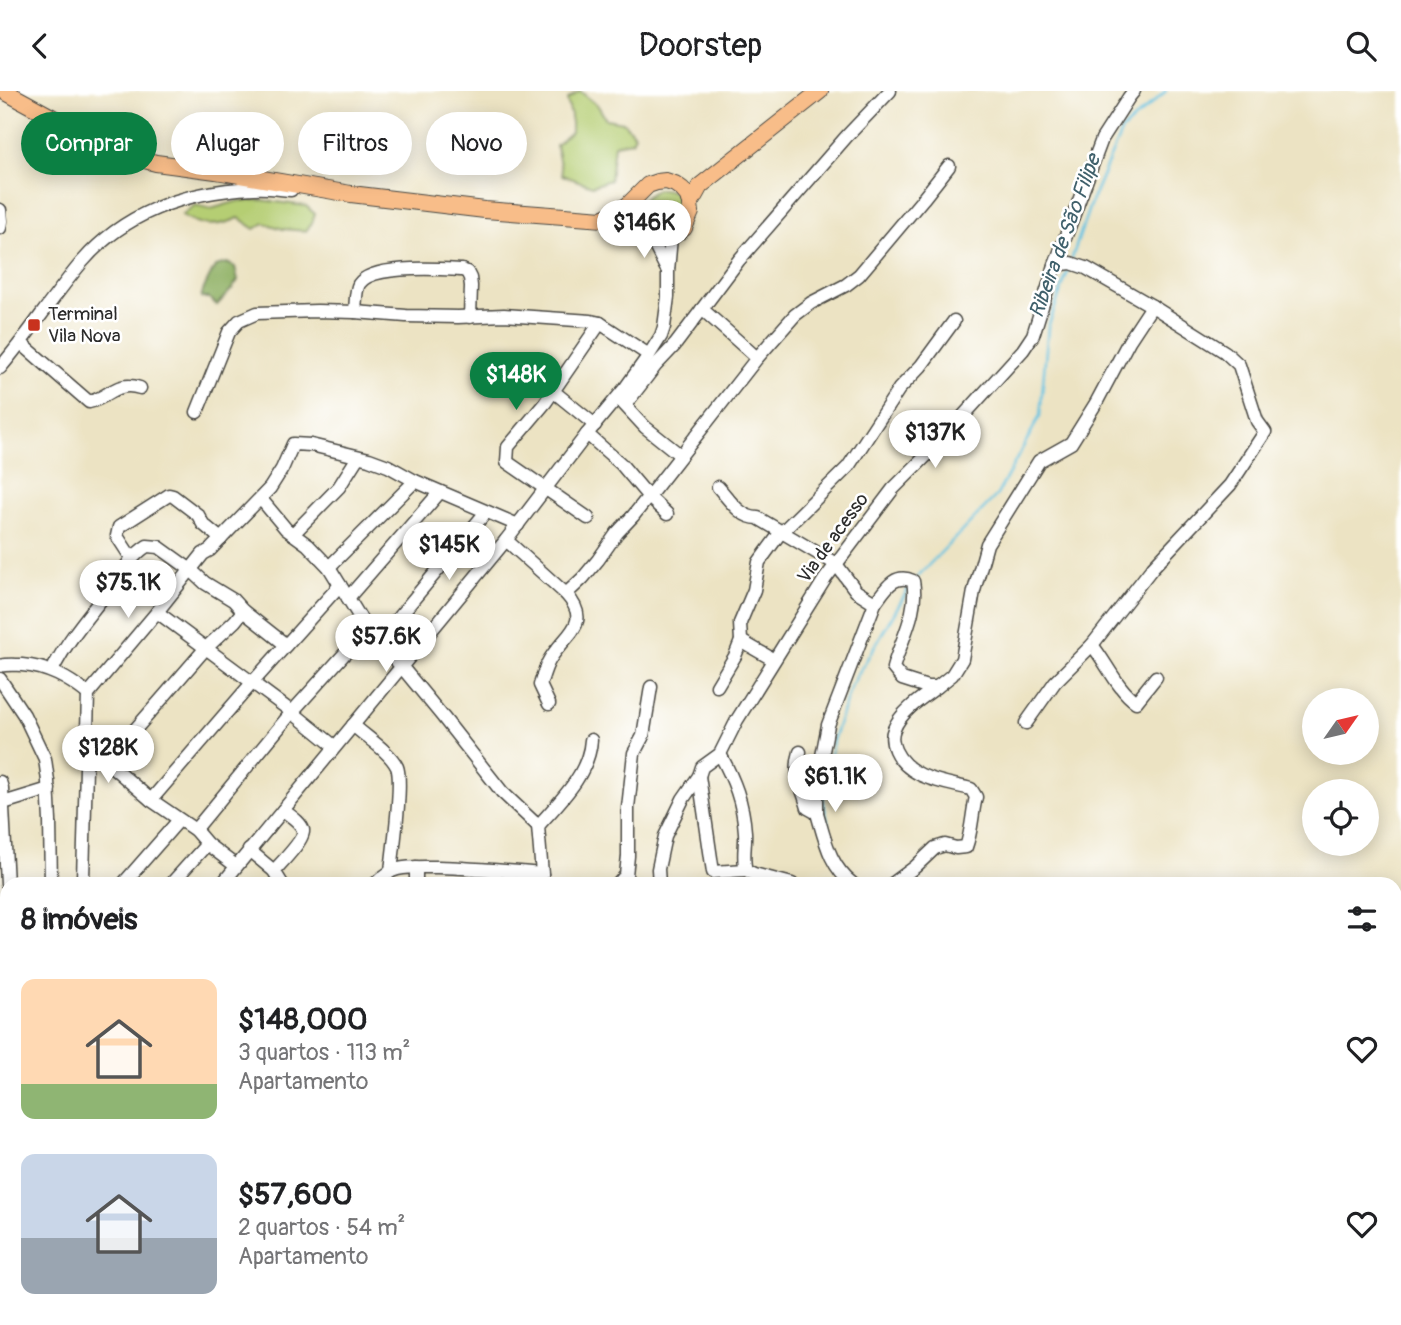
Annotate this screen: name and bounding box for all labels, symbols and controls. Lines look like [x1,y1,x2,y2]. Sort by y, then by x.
text: Doorstep [639,26,762,66]
icon: back [21,27,59,65]
icon: search [1342,27,1380,65]
chip: Comprar [21,112,157,175]
chip: Alugar [171,112,284,175]
chip: Filtros [298,112,412,175]
chip: Novo [426,112,527,175]
water label: Ribeira de São Filipe [1023,148,1108,321]
pin: $146K [595,201,693,260]
text: $146K [613,208,675,237]
place label: Terminal Vila Nova [48,302,121,348]
marker: Terminal Vila Nova [26,317,42,333]
pin: $148K [467,353,565,412]
text: $148K [486,360,546,389]
pin: $137K [886,411,984,470]
text: $137K [905,418,965,447]
street label: Via de acesso [792,488,874,588]
pin: $145K [400,523,498,582]
text: $145K [418,530,480,559]
pin: $75.1K [71,561,185,620]
text: $75.1K [96,568,161,597]
pin: $57.6K [329,615,443,674]
text: $57.6K [351,622,421,651]
north arrow [1302,688,1379,765]
map controls [1302,688,1379,856]
pin: $128K [59,725,157,785]
text: $128K [78,733,138,762]
pin: $61.1K [778,755,892,814]
text: $61.1K [804,762,866,791]
button: locate [1302,779,1379,856]
icon: filters [1343,900,1381,938]
text: 8 imóveis [21,901,137,938]
text: $148,000 [238,1001,368,1038]
icon: home [77,1007,161,1091]
icon: heart [1343,1030,1381,1068]
text: 3 quartos · 113 m² [238,1038,410,1067]
text: Apartamento [238,1067,368,1096]
text: $57,600 [238,1176,352,1213]
icon: home [77,1182,161,1266]
icon: heart [1343,1205,1381,1243]
text: 2 quartos · 54 m² [238,1213,406,1242]
text: Apartamento [238,1242,368,1271]

